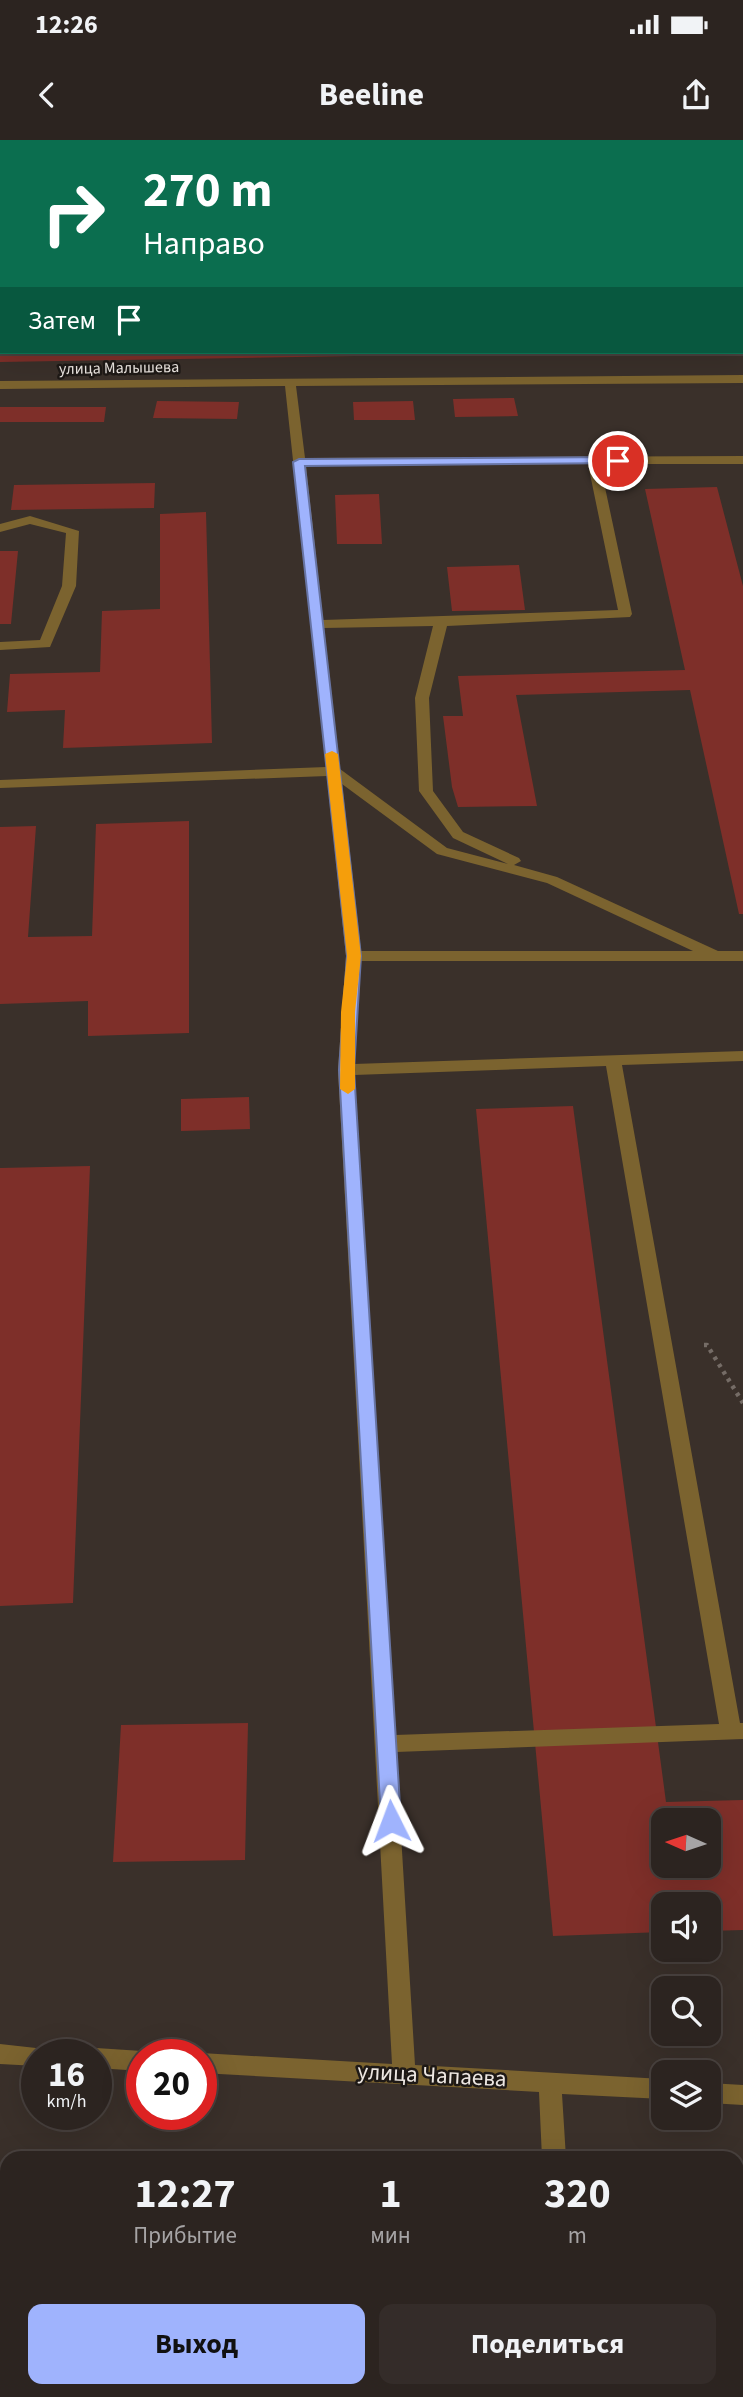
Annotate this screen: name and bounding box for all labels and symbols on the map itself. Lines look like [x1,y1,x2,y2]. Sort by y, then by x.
street label: улица Малышева [59,356,179,380]
pin [588,431,648,491]
position arrow [354,1784,428,1858]
north arrow [651,1808,721,1878]
speed limit sign: 20 [126,2039,217,2130]
street label: улица Чапаева [357,2055,507,2095]

